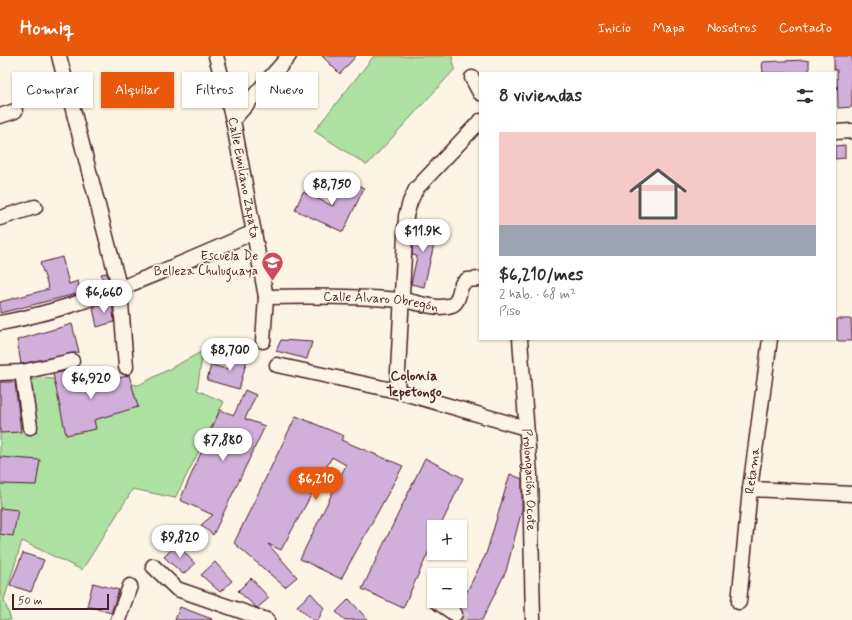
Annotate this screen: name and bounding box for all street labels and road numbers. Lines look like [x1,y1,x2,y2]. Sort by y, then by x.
street label: Calle Emiliano Zapata [224,116,263,240]
street label: Calle Álvaro Obregón [323,288,439,315]
street label: Prolongación Ocote [518,428,540,531]
street label: Retama [741,446,764,495]

